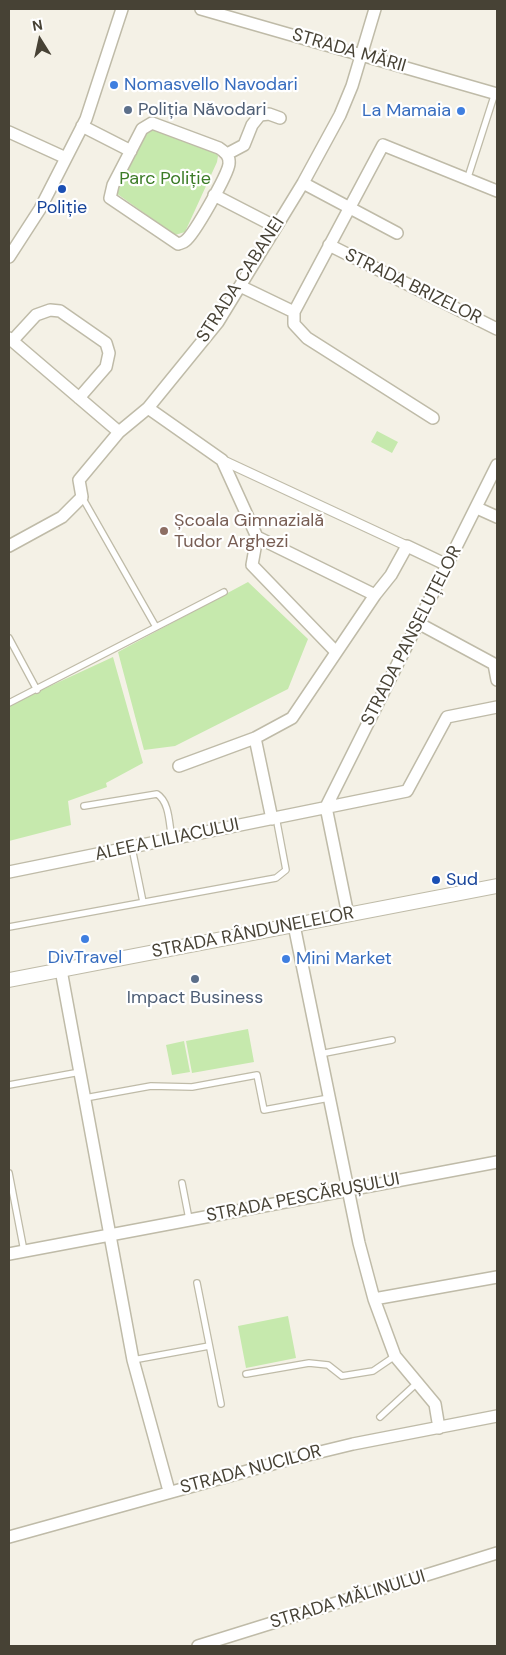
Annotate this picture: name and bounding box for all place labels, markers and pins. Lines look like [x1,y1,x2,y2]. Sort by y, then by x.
place label: Nomasvello Navodari [124,74,298,96]
marker: Nomasvello Navodari [108,79,120,91]
place label: Poliția Năvodari [138,99,267,121]
place label: La Mamaia [362,100,451,122]
marker: Poliția Năvodari [122,104,134,116]
marker: La Mamaia [455,105,467,117]
marker: Poliție [56,183,68,195]
place label: Poliție [37,197,87,219]
place label: Școala Gimnazială Tudor Arghezi [174,510,324,552]
marker: Școala Gimnazială Tudor Arghezi [158,525,170,537]
place label: Sud [446,869,478,891]
marker: Sud [430,874,442,886]
marker: DivTravel [79,933,91,945]
place label: DivTravel [48,947,122,969]
place label: Mini Market [296,948,392,970]
marker: Mini Market [280,953,292,965]
marker: Impact Business [189,973,201,985]
place label: Impact Business [127,987,263,1009]

